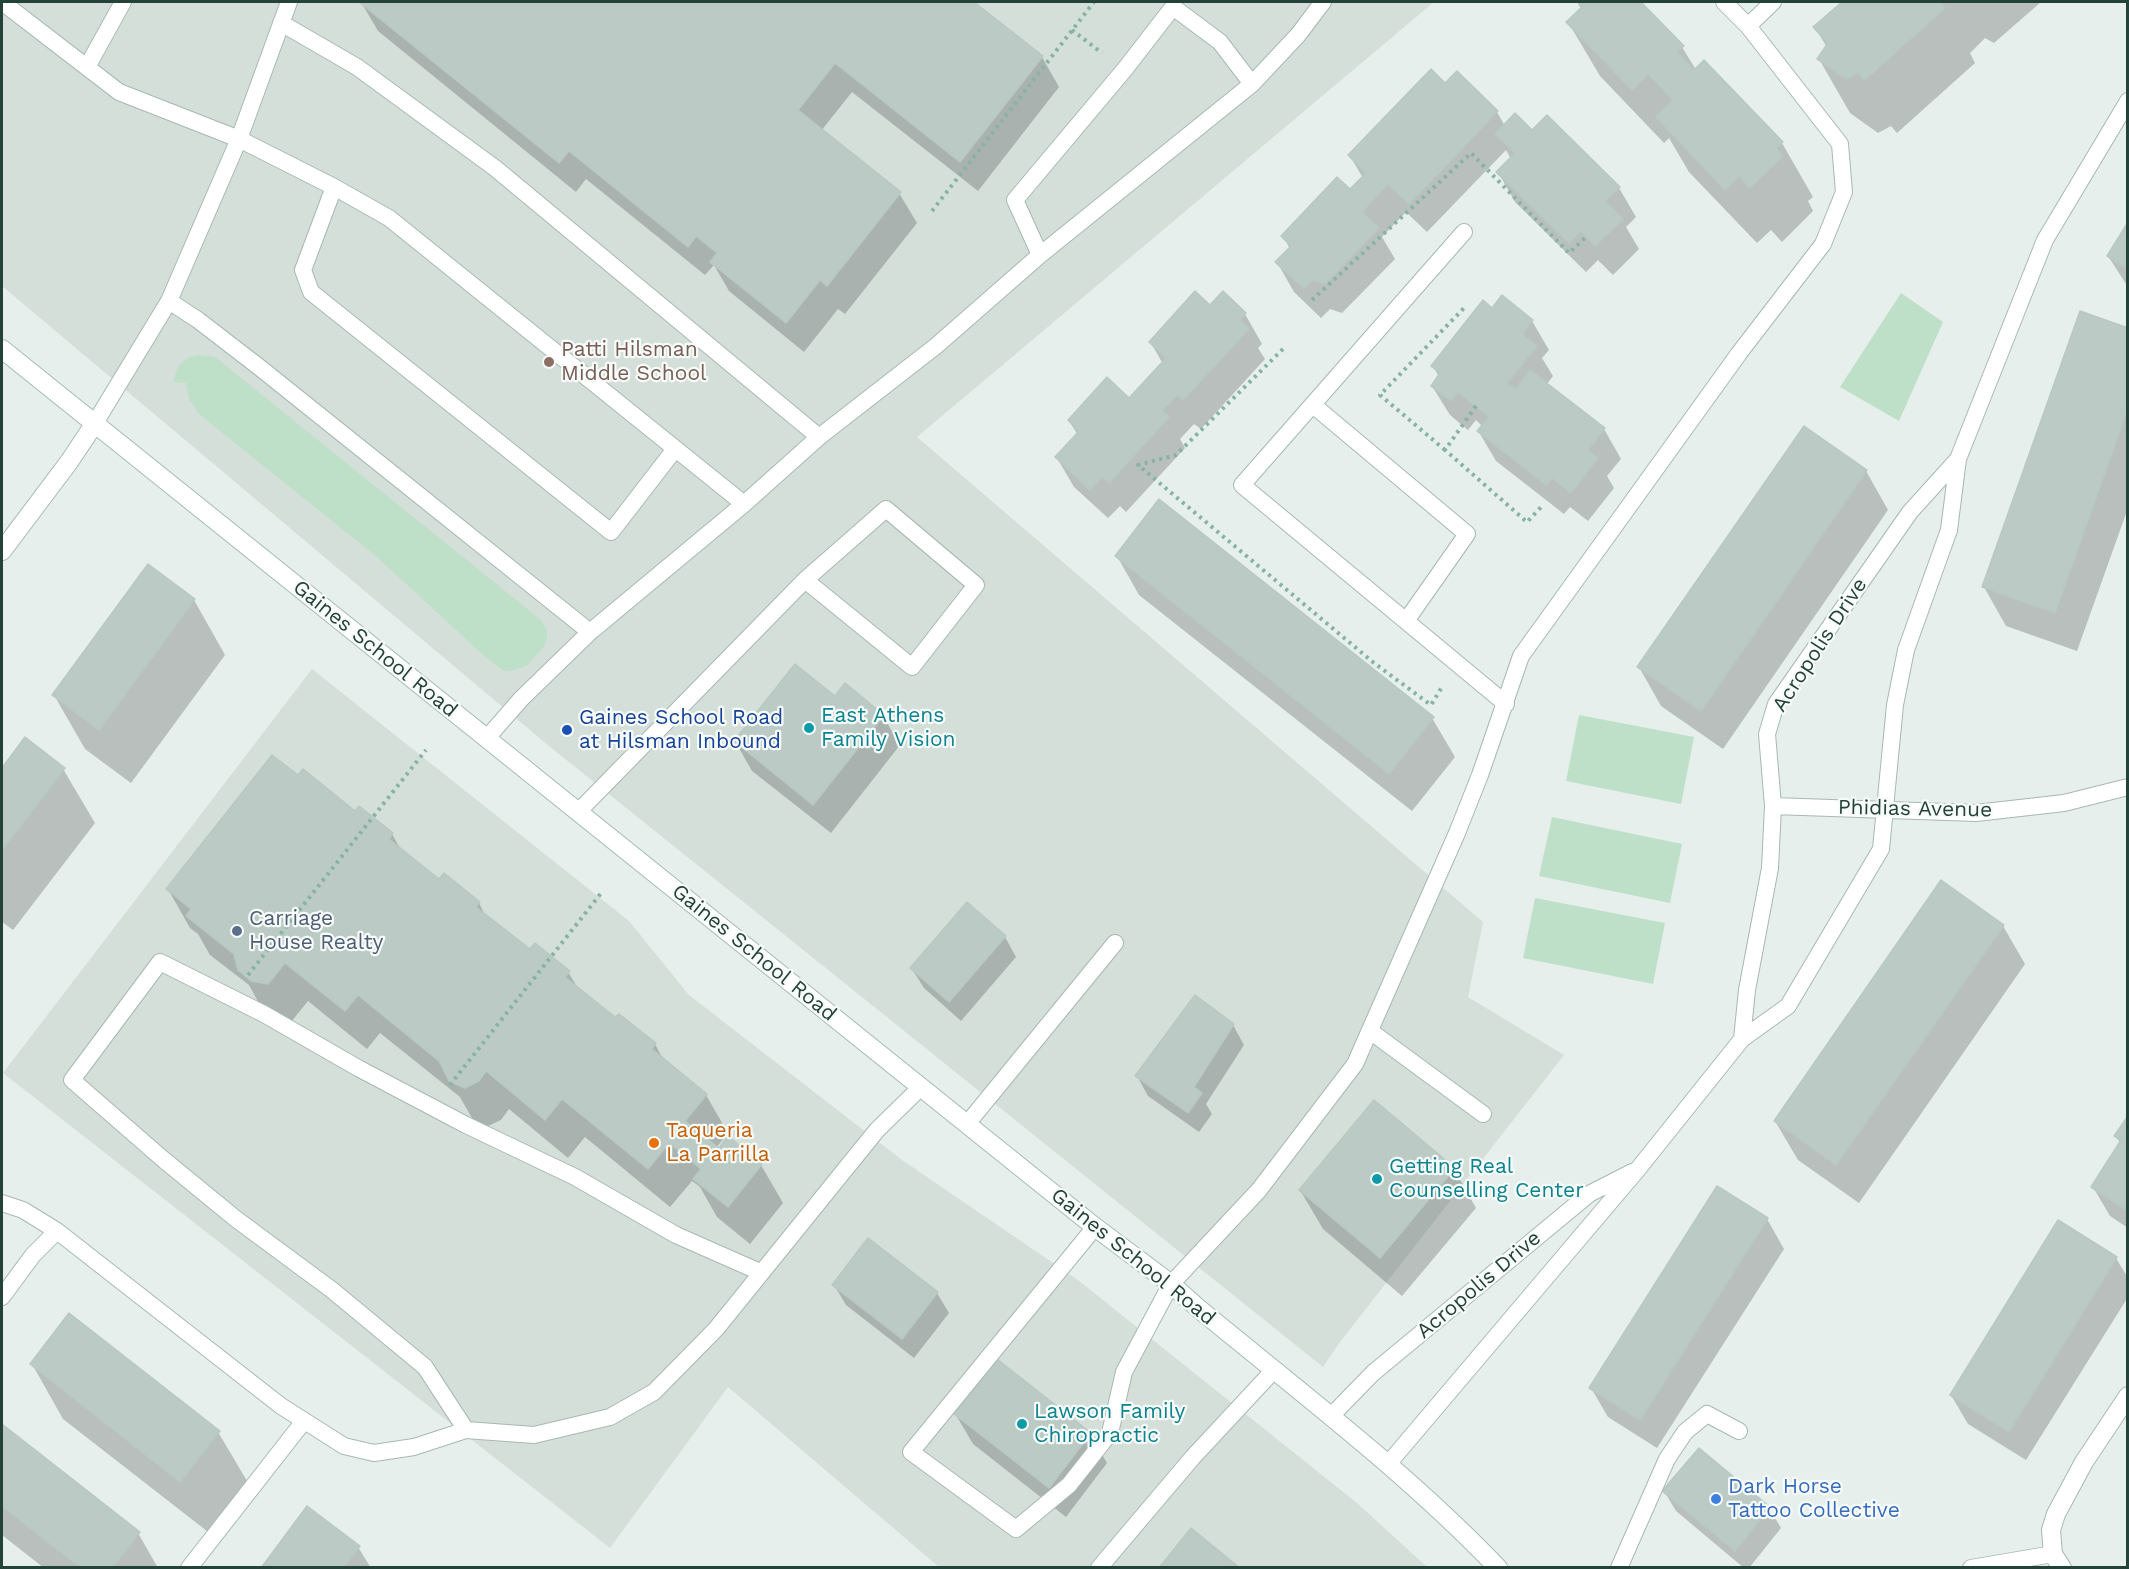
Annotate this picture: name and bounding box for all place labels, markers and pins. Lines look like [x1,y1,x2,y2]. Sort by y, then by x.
place label: Patti Hilsman Middle School [561,337,706,387]
marker: Patti Hilsman Middle School [542,355,556,369]
place label: East Athens Family Vision [821,703,956,753]
place label: Gaines School Road at Hilsman Inbound [579,705,783,755]
marker: East Athens Family Vision [802,721,816,735]
marker: Gaines School Road at Hilsman Inbound [560,723,574,737]
place label: Carriage House Realty [249,906,383,956]
marker: Carriage House Realty [230,924,244,938]
place label: Taqueria La Parrilla [666,1118,770,1168]
marker: Taqueria La Parrilla [647,1136,661,1150]
place label: Getting Real Counselling Center [1389,1154,1584,1204]
marker: Getting Real Counselling Center [1370,1172,1384,1186]
place label: Lawson Family Chiropractic [1034,1399,1185,1449]
marker: Lawson Family Chiropractic [1015,1417,1029,1431]
place label: Dark Horse Tattoo Collective [1728,1474,1900,1524]
marker: Dark Horse Tattoo Collective [1709,1492,1723,1506]

